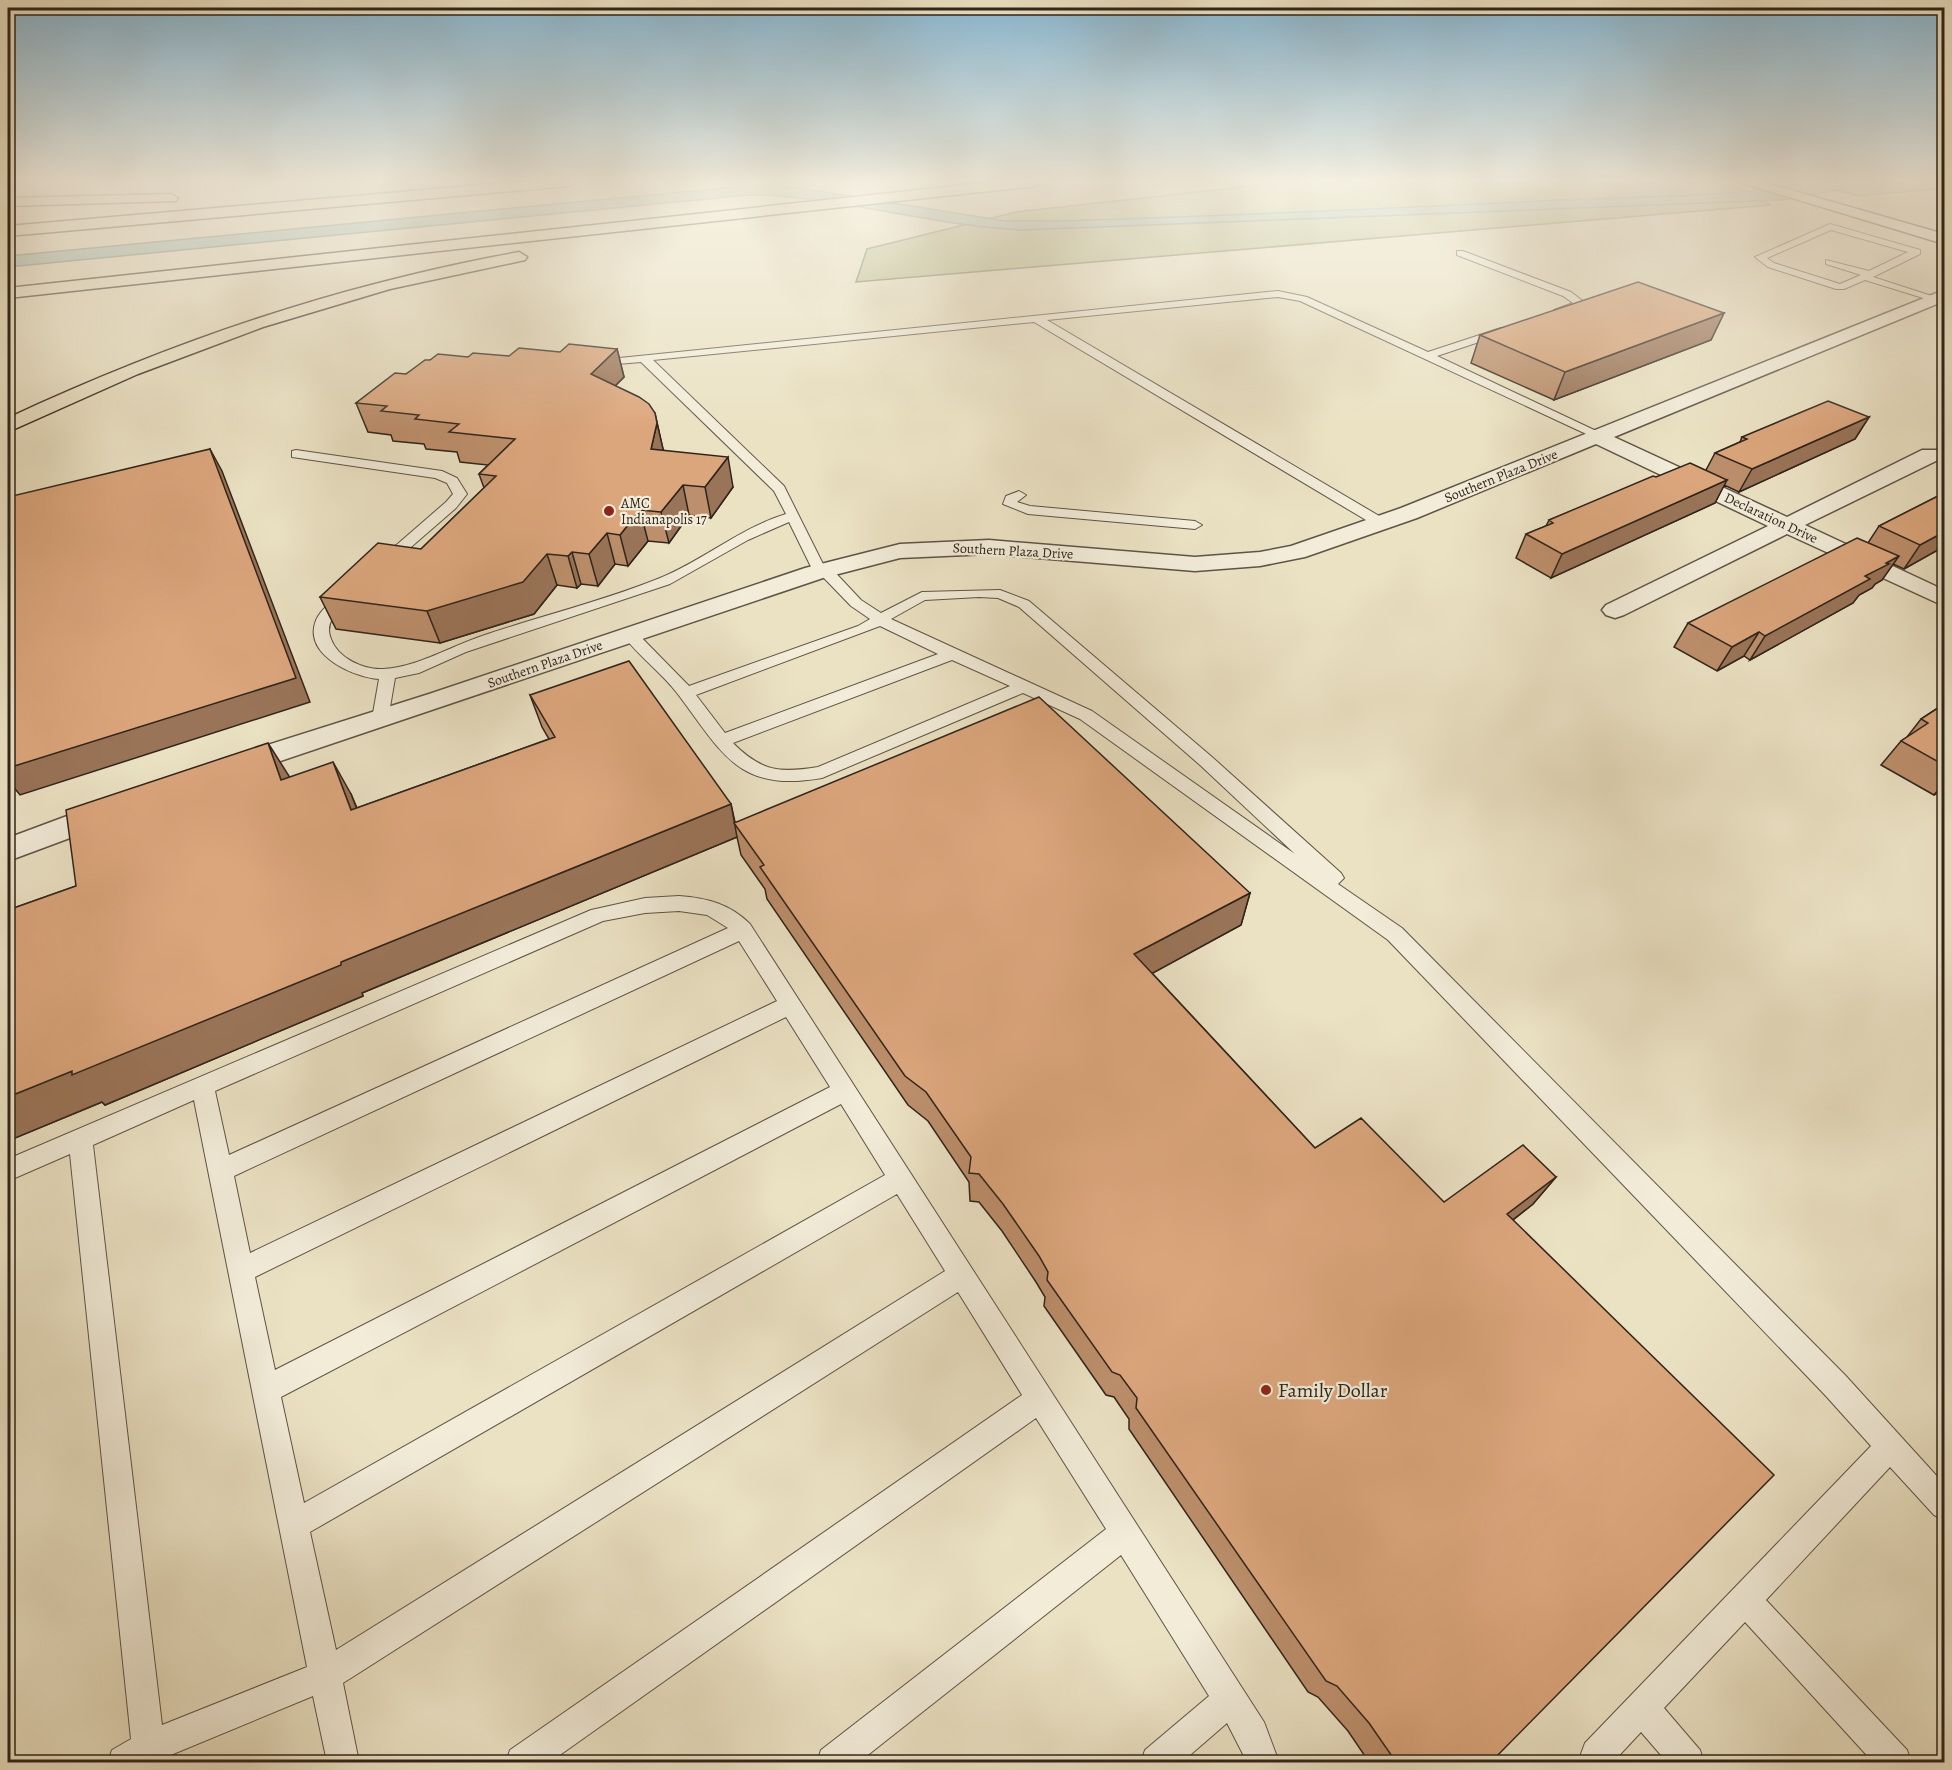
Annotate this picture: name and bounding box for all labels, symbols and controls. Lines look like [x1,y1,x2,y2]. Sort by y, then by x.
street label: Southern Plaza Drive [1441,445,1561,507]
street label: Declaration Drive [1721,488,1821,548]
place label: AMC Indianapolis 17 [620,494,707,529]
marker: AMC Indianapolis 17 [602,504,616,518]
street label: Southern Plaza Drive [952,538,1074,564]
street label: Southern Plaza Drive [485,635,605,693]
place label: Family Dollar [1278,1377,1388,1404]
marker: Family Dollar [1259,1383,1273,1397]

